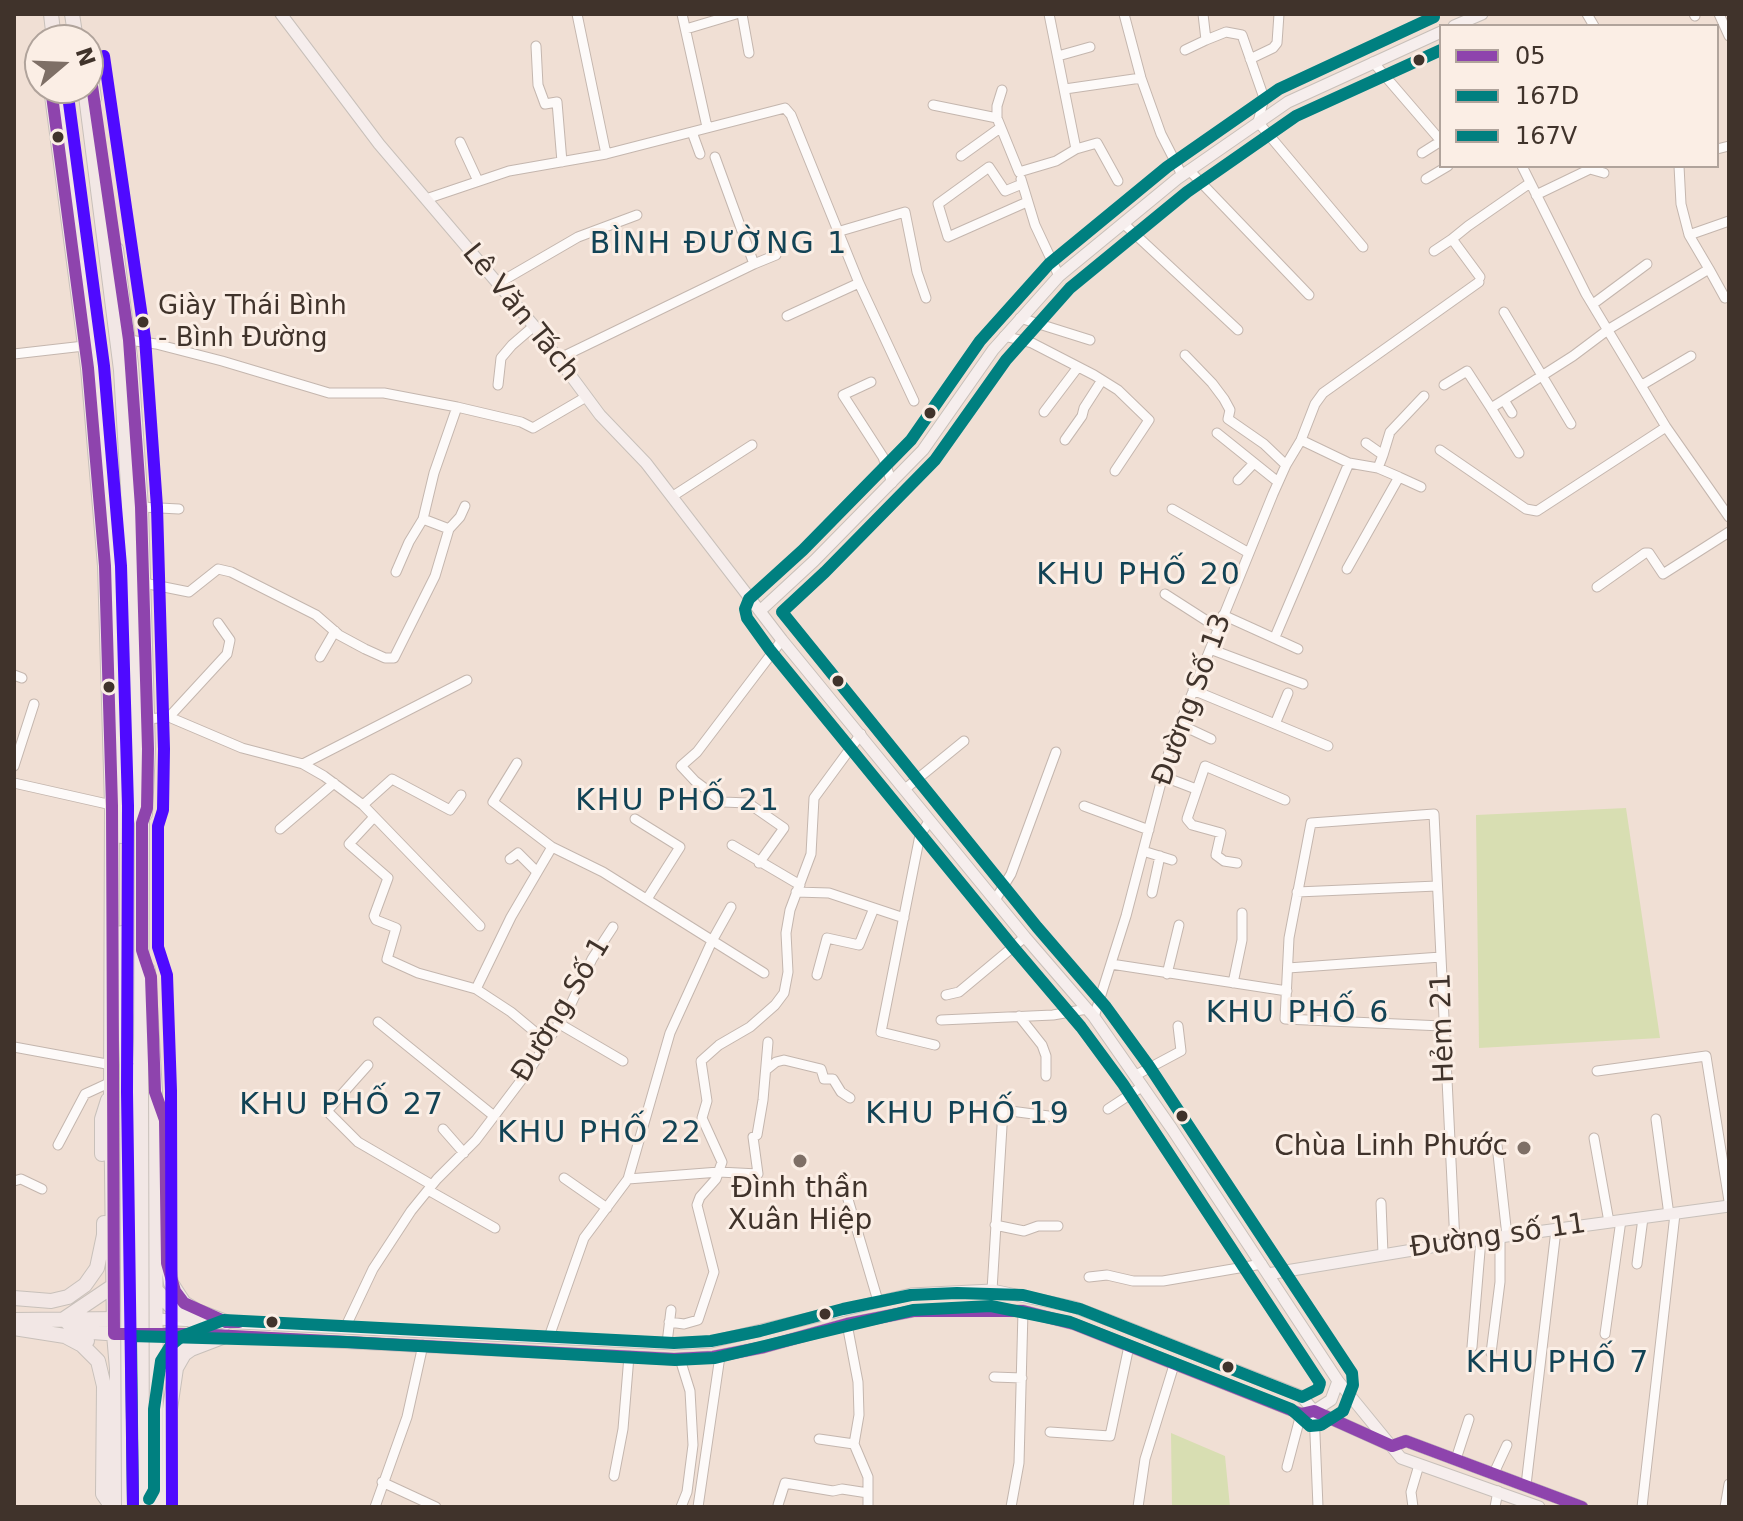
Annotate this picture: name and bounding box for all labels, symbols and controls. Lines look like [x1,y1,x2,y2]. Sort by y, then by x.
north arrow [24,24,104,104]
legend [1439,24,1719,168]
text: 05 [1515,42,1546,70]
text: N [70,44,100,69]
unlabelled marker [1411,52,1427,68]
text: 167D [1515,82,1579,110]
text: 167V [1515,122,1577,150]
unlabelled marker [50,129,66,145]
district label: BÌNH ĐƯỜNG 1 [590,227,848,263]
street label: Lê Văn Tách [454,238,586,388]
place label: Giày Thái Bình - Bình Đường [158,291,347,352]
marker: Giày Thái Bình - Bình Đường [135,314,151,330]
unlabelled marker [922,405,938,421]
district label: KHU PHỐ 20 [1036,558,1242,594]
street label: Đường Số 13 [1146,609,1240,791]
unlabelled marker [830,673,846,689]
unlabelled marker [101,679,117,695]
district label: KHU PHỐ 21 [575,784,781,820]
street label: Đường Số 1 [506,932,618,1088]
street label: Hẻm 21 [1425,972,1463,1084]
district label: KHU PHỐ 6 [1206,996,1390,1032]
district label: KHU PHỐ 27 [239,1088,445,1124]
district label: KHU PHỐ 19 [865,1097,1071,1133]
unlabelled marker [1174,1108,1190,1124]
district label: KHU PHỐ 22 [497,1116,703,1152]
place label: Chùa Linh Phước [1274,1131,1508,1165]
marker: Chùa Linh Phước [1515,1139,1533,1157]
marker: Đình thần Xuân Hiệp [791,1152,809,1170]
place label: Đình thần Xuân Hiệp [728,1173,872,1239]
street label: Đường số 11 [1408,1208,1588,1266]
unlabelled marker [817,1306,833,1322]
unlabelled marker [264,1314,280,1330]
district label: KHU PHỐ 7 [1466,1346,1650,1382]
unlabelled marker [1220,1359,1236,1375]

